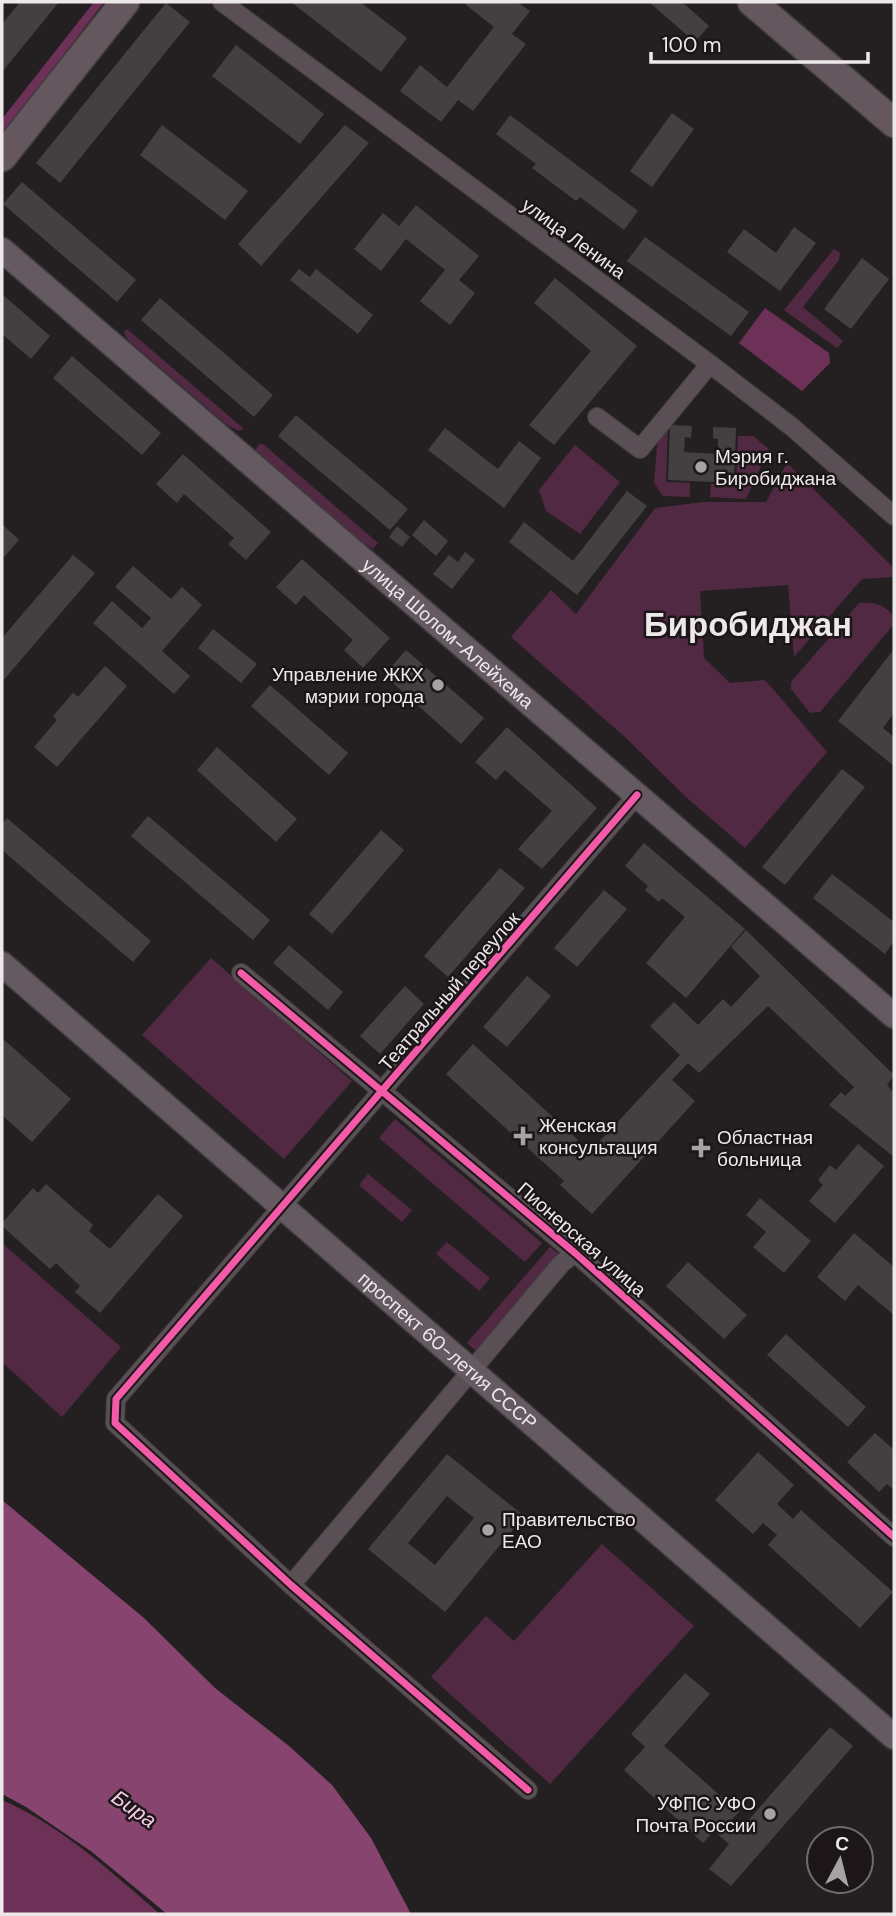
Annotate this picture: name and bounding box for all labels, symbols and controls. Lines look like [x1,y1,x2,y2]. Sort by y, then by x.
scale bar [651,21,868,65]
text: 100 m [662,31,722,59]
street label: улица Ленина [517,192,631,285]
place label: Мэрия г. Биробиджана [715,444,837,491]
marker: Мэрия г. Биробиджана [693,459,709,475]
street label: улица Шолом-Алейхема [357,553,539,714]
district label: Биробиджан [644,603,852,646]
place label: Управление ЖКХ мэрии города [272,662,424,709]
marker: Управление ЖКХ мэрии города [430,677,446,693]
street label: Театральный переулок [373,906,526,1076]
place label: Женская консультация [539,1113,658,1160]
place label: Областная больница [717,1125,813,1172]
marker: Женская консультация [513,1126,533,1146]
marker: Областная больница [691,1138,711,1158]
street label: Пионерская улица [512,1177,652,1303]
street label: проспект 60-летия СССР [353,1266,542,1435]
place label: Правительство ЕАО [502,1507,636,1554]
marker: Правительство ЕАО [480,1522,496,1538]
water label: Бира [106,1784,162,1834]
place label: УФПС УФО Почта России [636,1791,756,1838]
marker: УФПС УФО Почта России [762,1806,778,1822]
north arrow [805,1825,875,1895]
text: С [834,1830,851,1857]

